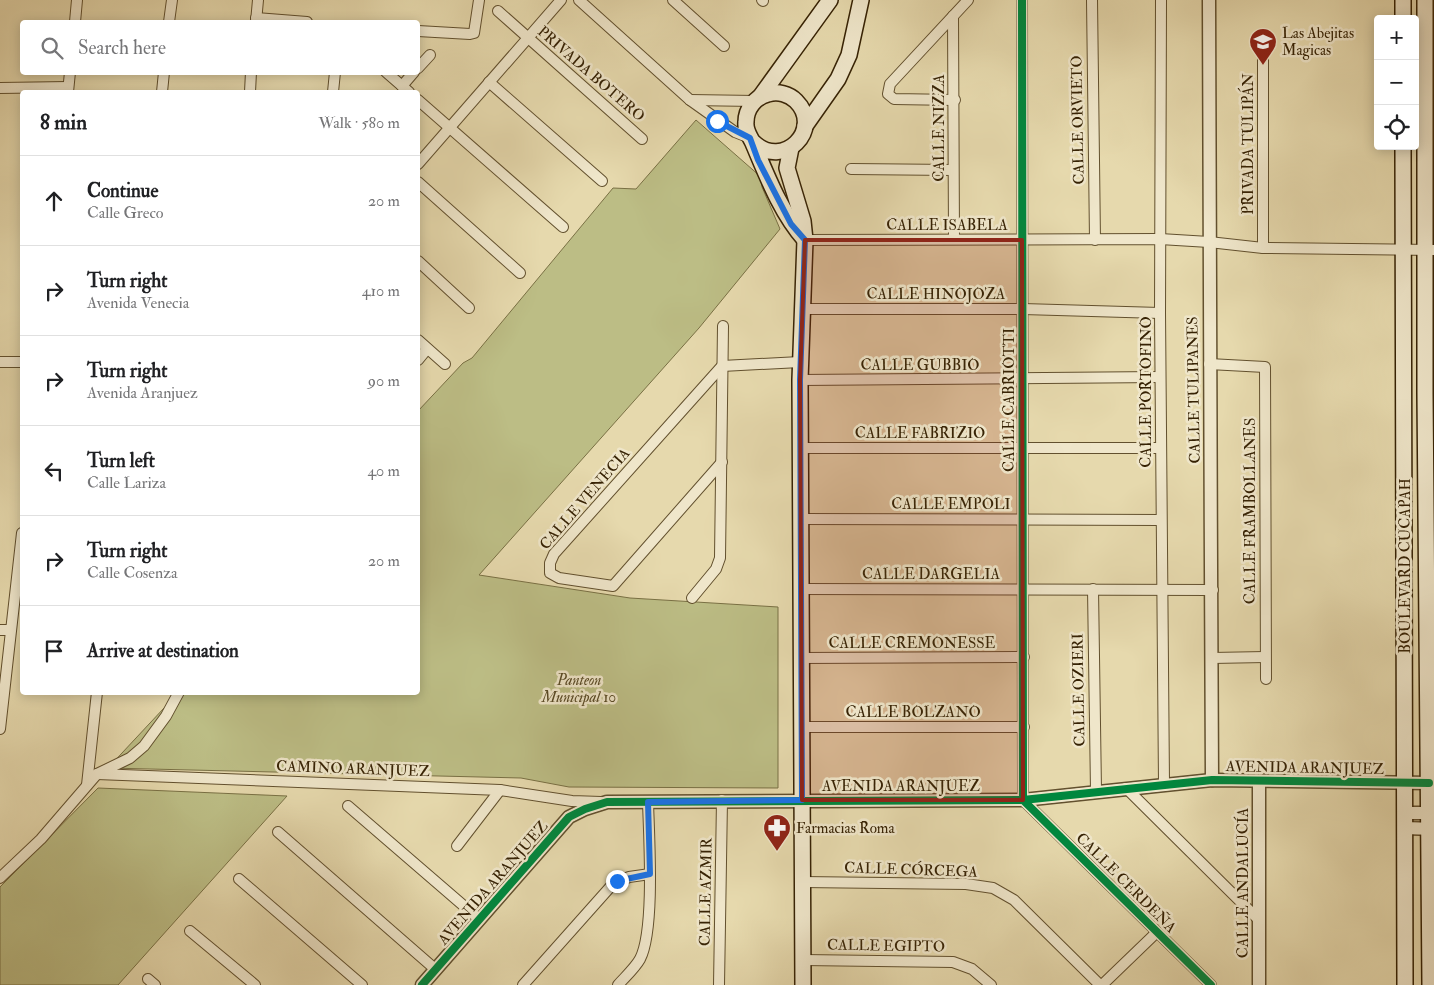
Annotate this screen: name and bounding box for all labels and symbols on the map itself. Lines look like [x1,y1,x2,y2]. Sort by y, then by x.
street label: PRIVADA BOTERO [533,22,649,126]
place label: Las Abejitas Magicas [1282,24,1354,60]
school or university icon: Las Abejitas Magicas [1248,27,1278,66]
street label: CALLE ORVIETO [1067,55,1089,185]
street label: PRIVADA TULIPÁN [1237,73,1258,215]
street label: CALLE NIZZA [930,74,949,182]
route start [706,110,729,133]
street label: CALLE ISABELA [886,216,1008,235]
street label: CALLE HINOJOZA [867,285,1006,305]
street label: CALLE PORTOFINO [1137,316,1156,468]
street label: CALLE TULIPANES [1183,316,1205,464]
street label: CALLE CABRIOTTI [1000,328,1019,472]
street label: CALLE GUBBIO [860,356,980,375]
street label: CALLE FRAMBOLLANES [1241,418,1260,604]
street label: CALLE FABRIZIO [855,424,985,443]
street label: CALLE VENECIA [536,444,635,554]
street label: BOULEVARD CUCAPAH [1396,478,1415,654]
street label: CALLE EMPOLI [891,495,1011,514]
street label: CALLE DARGELIA [862,565,1001,584]
street label: CALLE OZIERI [1069,633,1089,747]
street label: CALLE CREMONESSE [829,634,996,653]
park label: Panteon Municipal 10 [541,671,616,707]
street label: CALLE BOLZANO [845,703,981,722]
street label: CAMINO ARANJUEZ [276,757,430,782]
street label: AVENIDA ARANJUEZ [1225,757,1384,780]
street label: AVENIDA ARANJUEZ [821,777,980,797]
street label: CALLE ANDALUCÍA [1233,807,1253,958]
pharmacy icon: Farmacias Roma [762,813,792,852]
street label: AVENIDA ARANJUEZ [433,817,553,950]
place label: Farmacias Roma [796,819,896,838]
street label: CALLE CERDEÑA [1072,828,1181,938]
street label: CALLE AZMIR [696,836,716,946]
street label: CALLE CÓRCEGA [844,856,979,882]
route end [606,870,629,893]
street label: CALLE EGIPTO [827,935,945,957]

